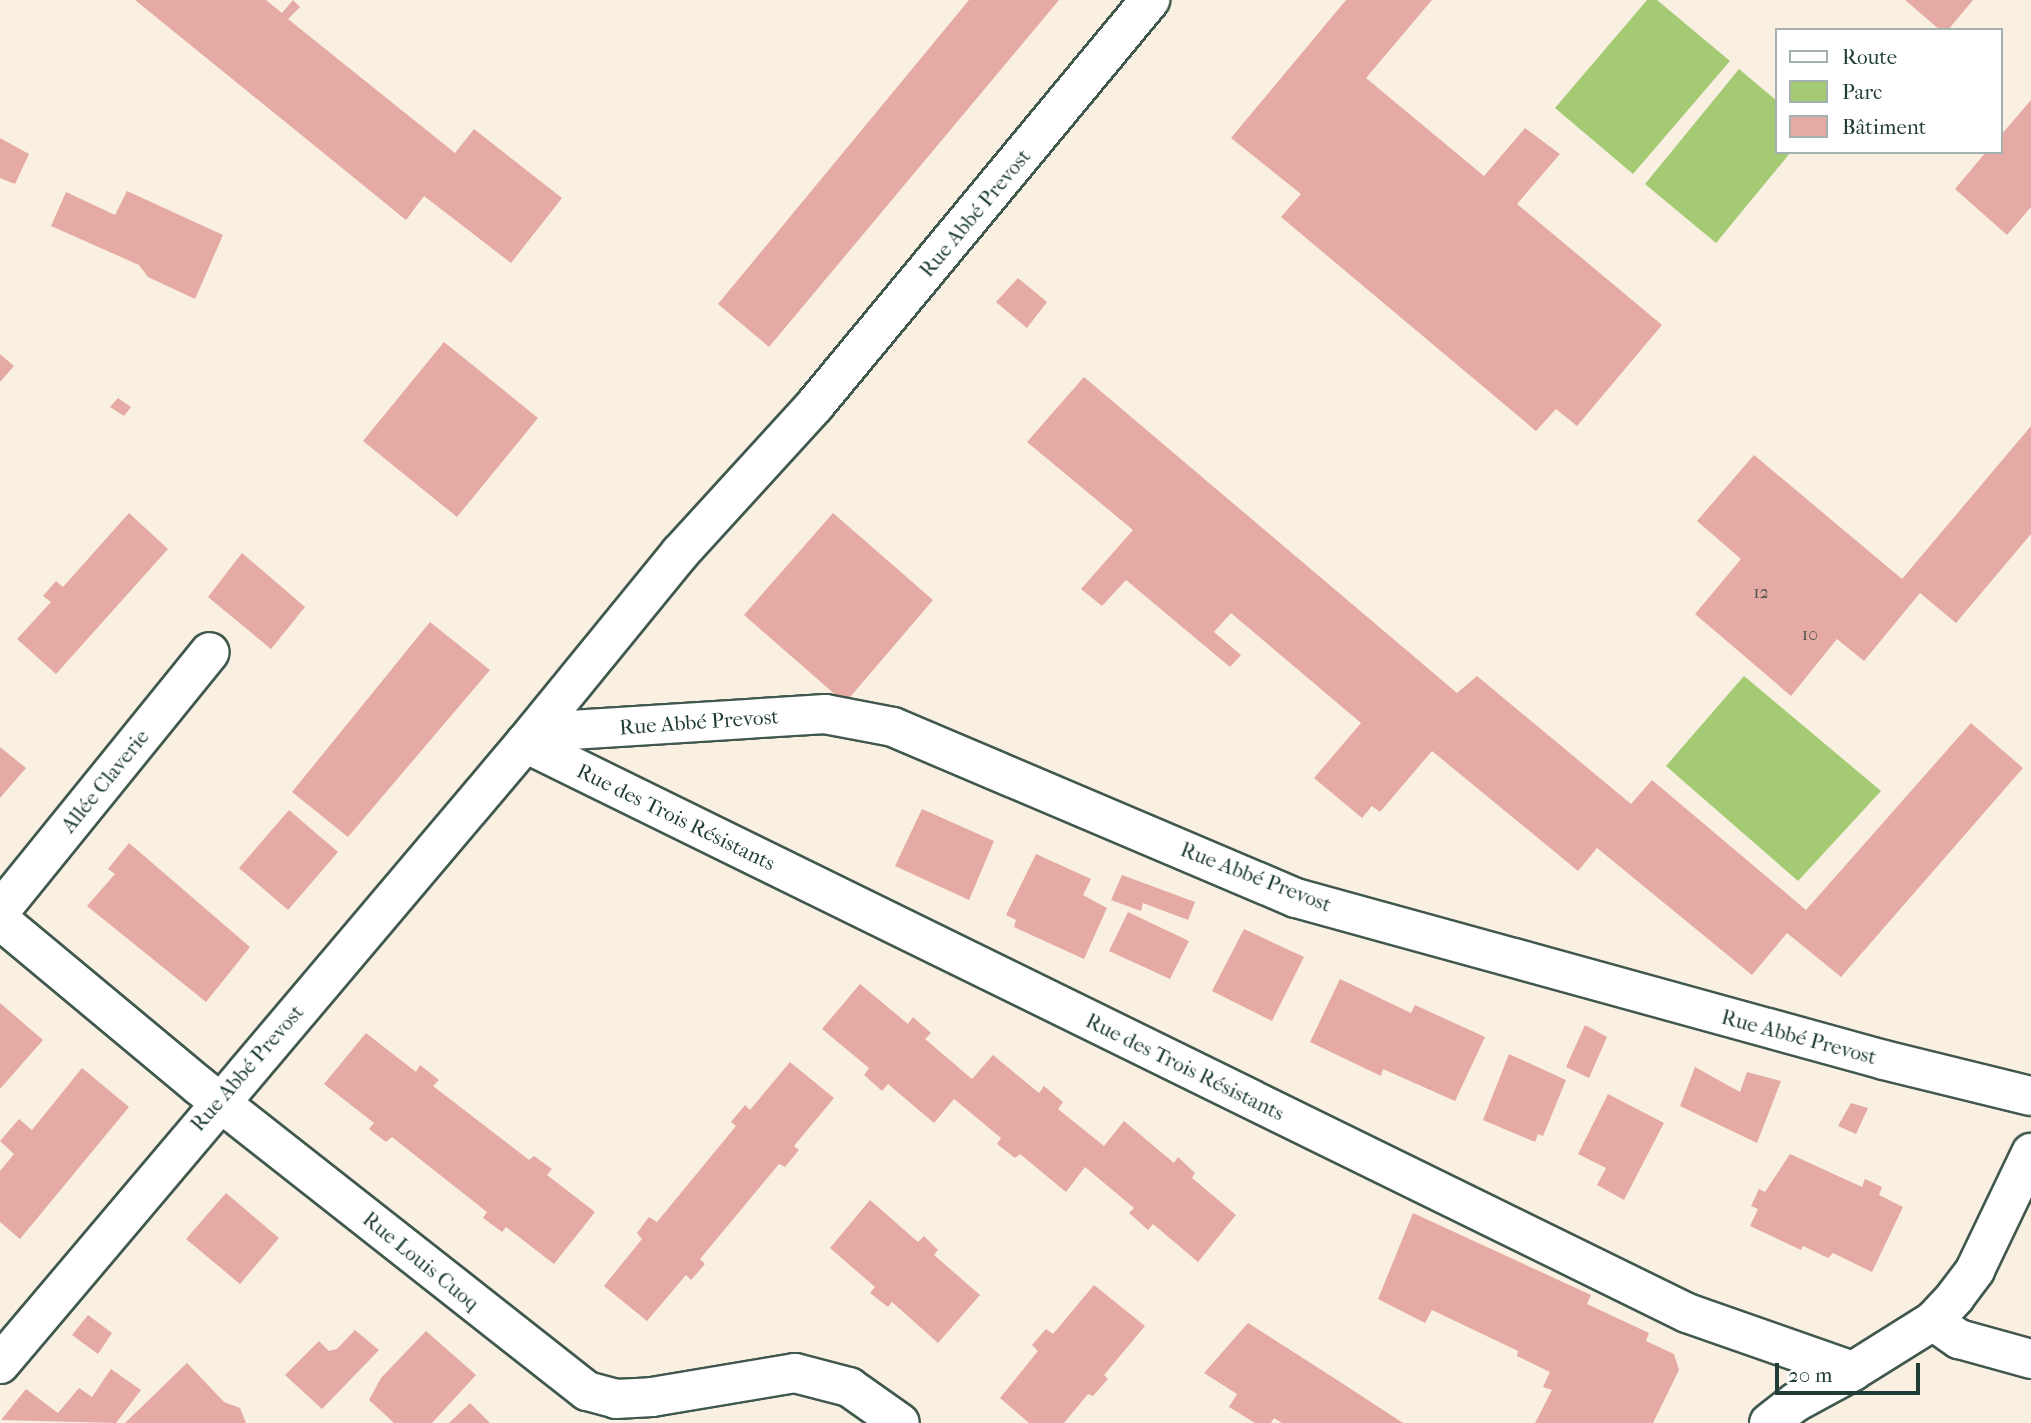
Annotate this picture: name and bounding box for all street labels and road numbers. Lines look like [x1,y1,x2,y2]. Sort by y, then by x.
street label: Rue Abbé Prevost [914,144,1036,282]
street label: Rue Abbé Prevost [619,704,779,740]
street label: Allée Claverie [56,724,154,838]
street label: Rue des Trois Résistants [573,758,779,876]
street label: Rue Abbé Prevost [1177,837,1335,917]
street label: Rue Abbé Prevost [185,1000,309,1136]
street label: Rue Abbé Prevost [1719,1004,1879,1070]
street label: Rue des Trois Résistants [1082,1008,1288,1126]
street label: Rue Louis Cuoq [358,1206,484,1316]

